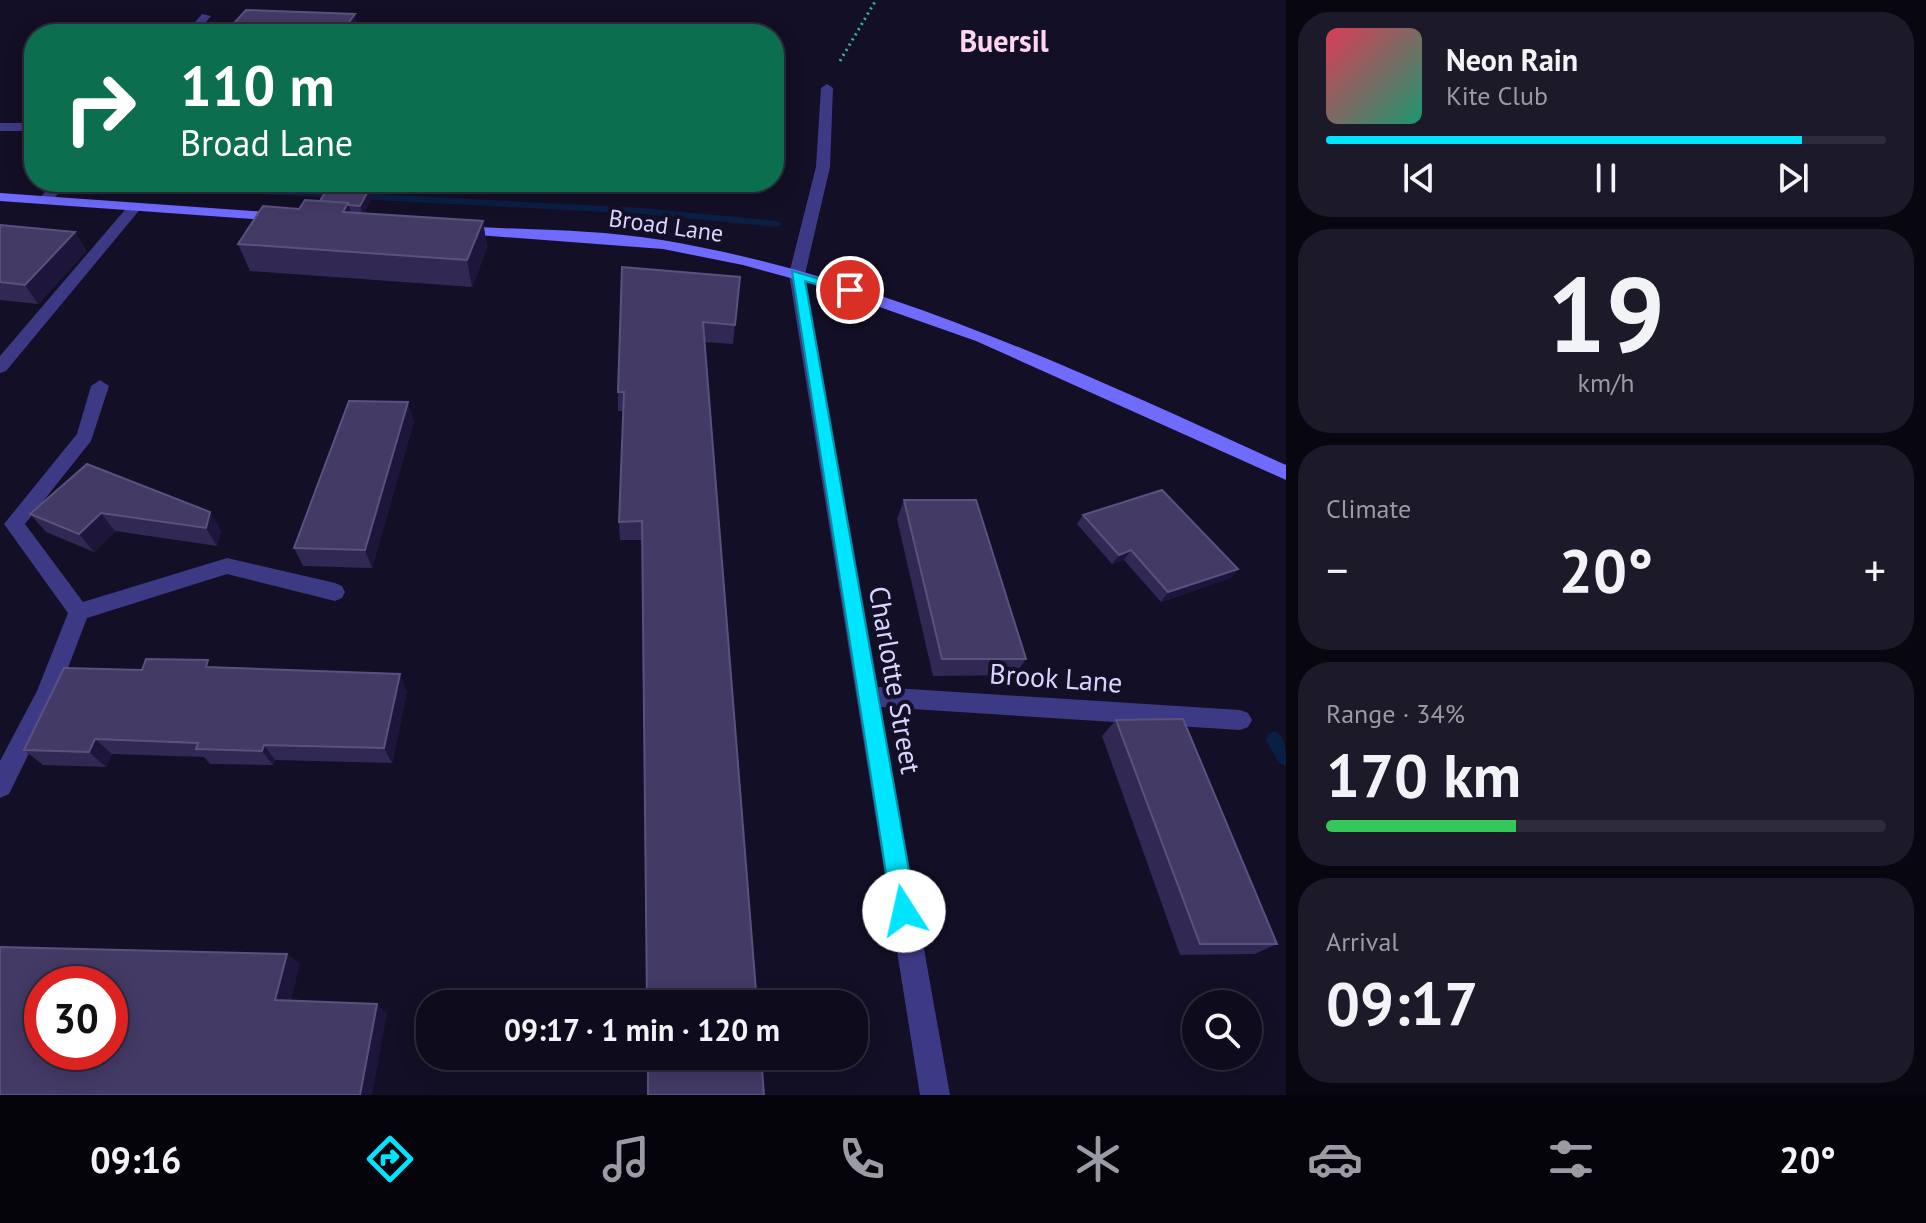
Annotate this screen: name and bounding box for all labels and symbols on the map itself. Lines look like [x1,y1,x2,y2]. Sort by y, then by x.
district label: Buersil [959,21,1049,60]
street label: Broad Lane [607,202,725,249]
pin [816,256,884,324]
street label: Charlotte Street [861,583,930,777]
street label: Brook Lane [988,654,1124,701]
position arrow [862,869,946,953]
speed limit sign: 30 [24,966,128,1070]

